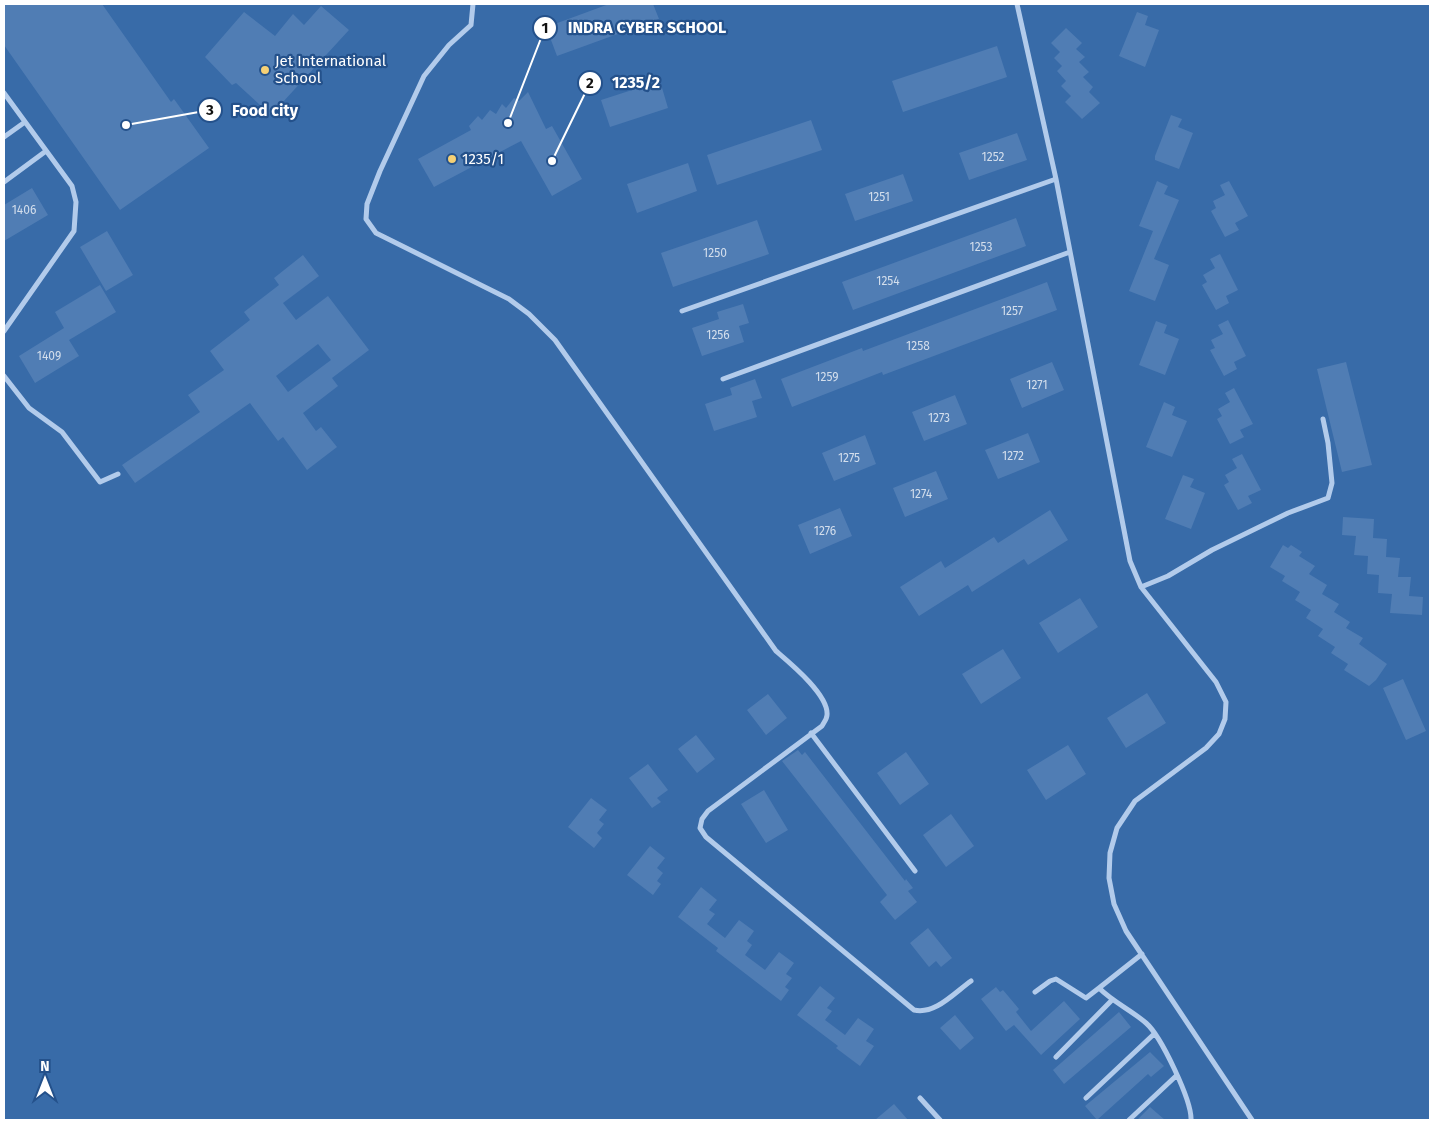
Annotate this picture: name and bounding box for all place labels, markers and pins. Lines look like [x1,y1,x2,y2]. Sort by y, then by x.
callout: INDRA CYBER SCHOOL [533,12,736,43]
place label: Jet International School [275,52,387,87]
marker: Jet International School [259,64,271,76]
callout: 1235/2 [577,67,670,98]
callout: Food city [197,95,308,126]
place label: 1235/1 [462,150,504,168]
marker: 1235/1 [446,153,458,165]

